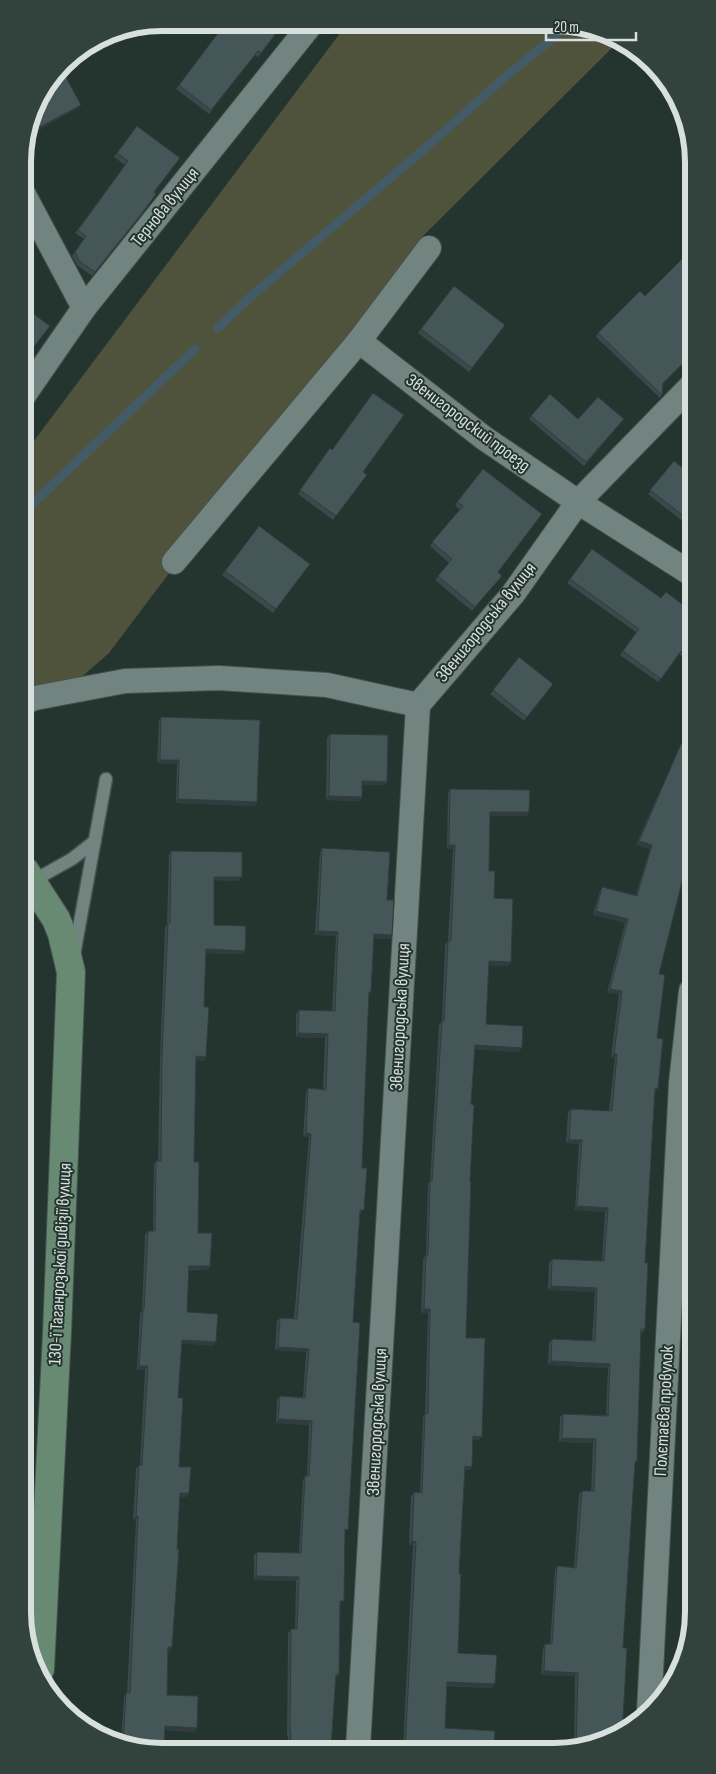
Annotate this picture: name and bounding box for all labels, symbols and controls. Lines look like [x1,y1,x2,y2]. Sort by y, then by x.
scale bar [546,10,636,42]
text: 20 m [554,18,579,37]
street label: Тернова вулиця [127,163,203,251]
street label: Звенигородский проезд [402,370,534,476]
street label: Звенигородська вулиця [431,558,541,686]
street label: Звенигородська вулиця [386,943,414,1091]
street label: 130-ї Таганрозької дивізії вулиця [44,1162,76,1366]
street label: Полєтаєва провулок [650,1345,678,1477]
street label: Звенигородська вулиця [363,1348,391,1496]

